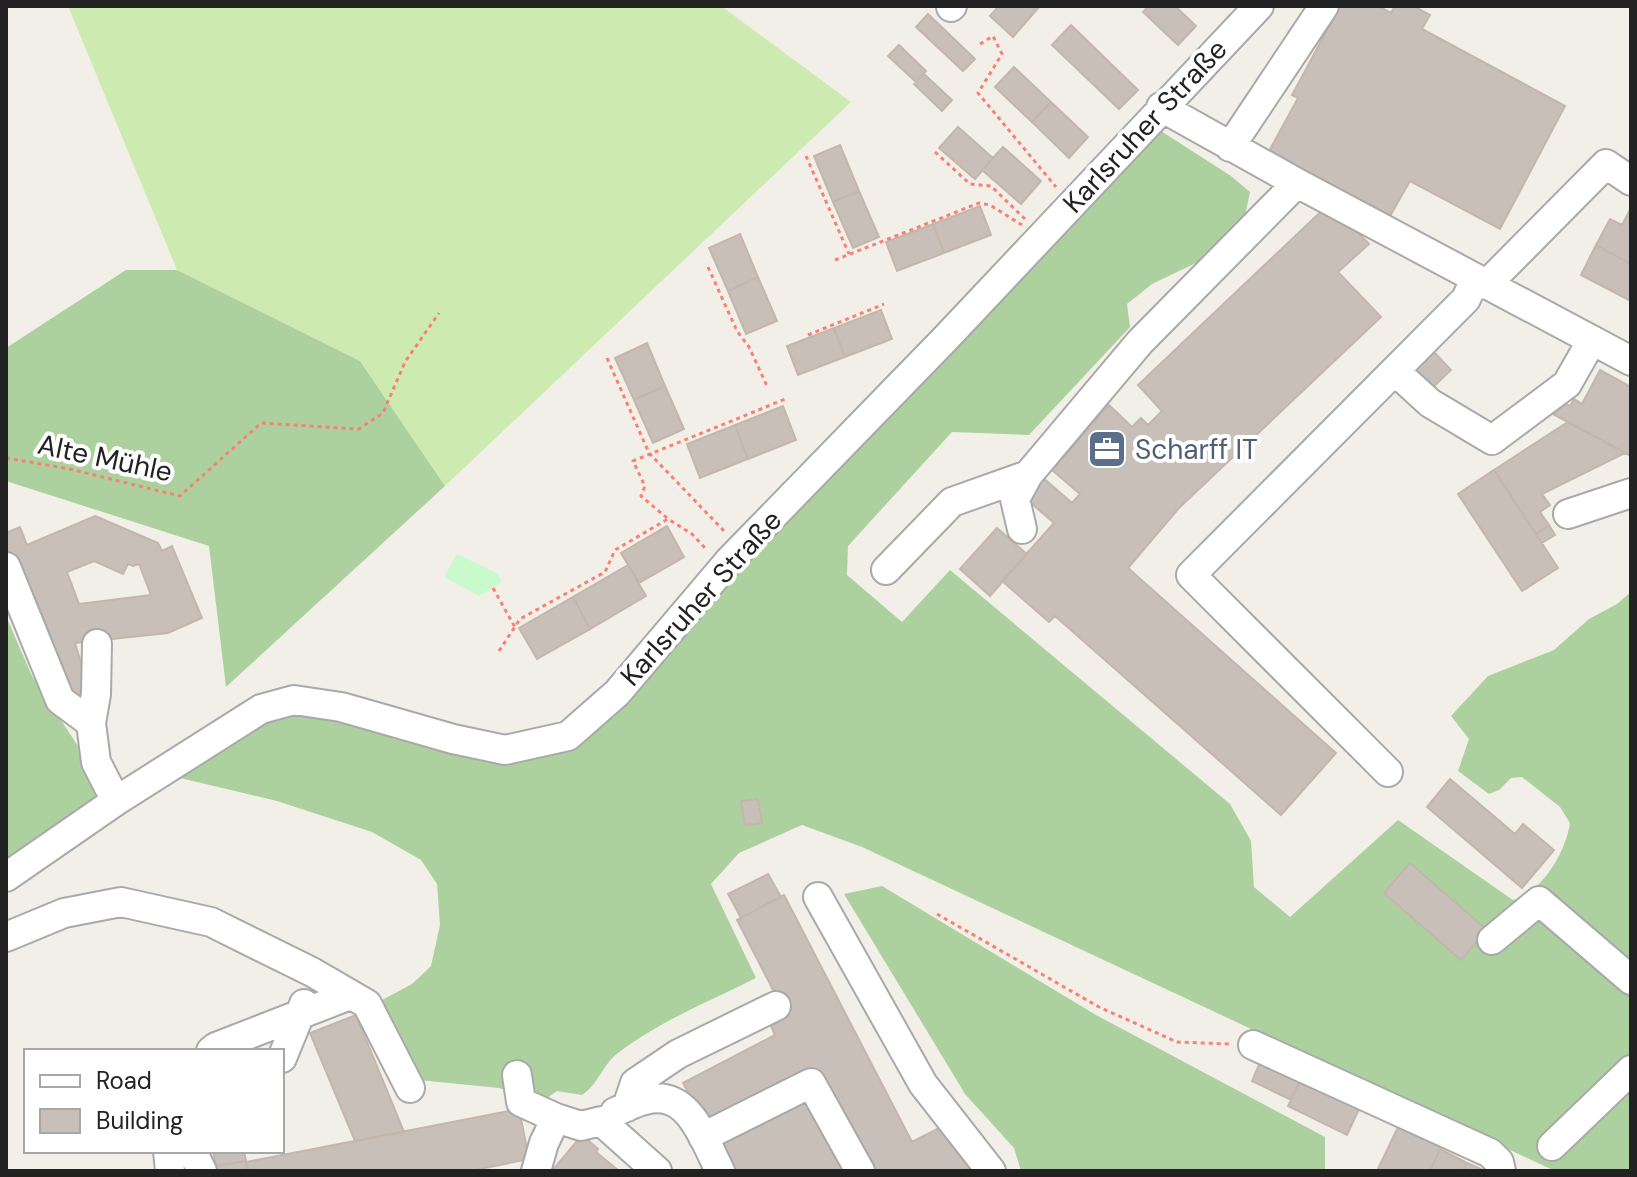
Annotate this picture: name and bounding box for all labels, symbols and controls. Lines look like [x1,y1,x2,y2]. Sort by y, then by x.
street label: Karlsruher Straße [1055,31,1235,221]
street label: Alte Mühle [34,426,176,490]
office icon: Scharff IT [1086,428,1128,470]
place label: Scharff IT [1135,431,1258,468]
street label: Karlsruher Straße [612,502,790,694]
legend [24,1049,284,1153]
text: Road [96,1065,152,1096]
text: Building [96,1105,183,1136]

